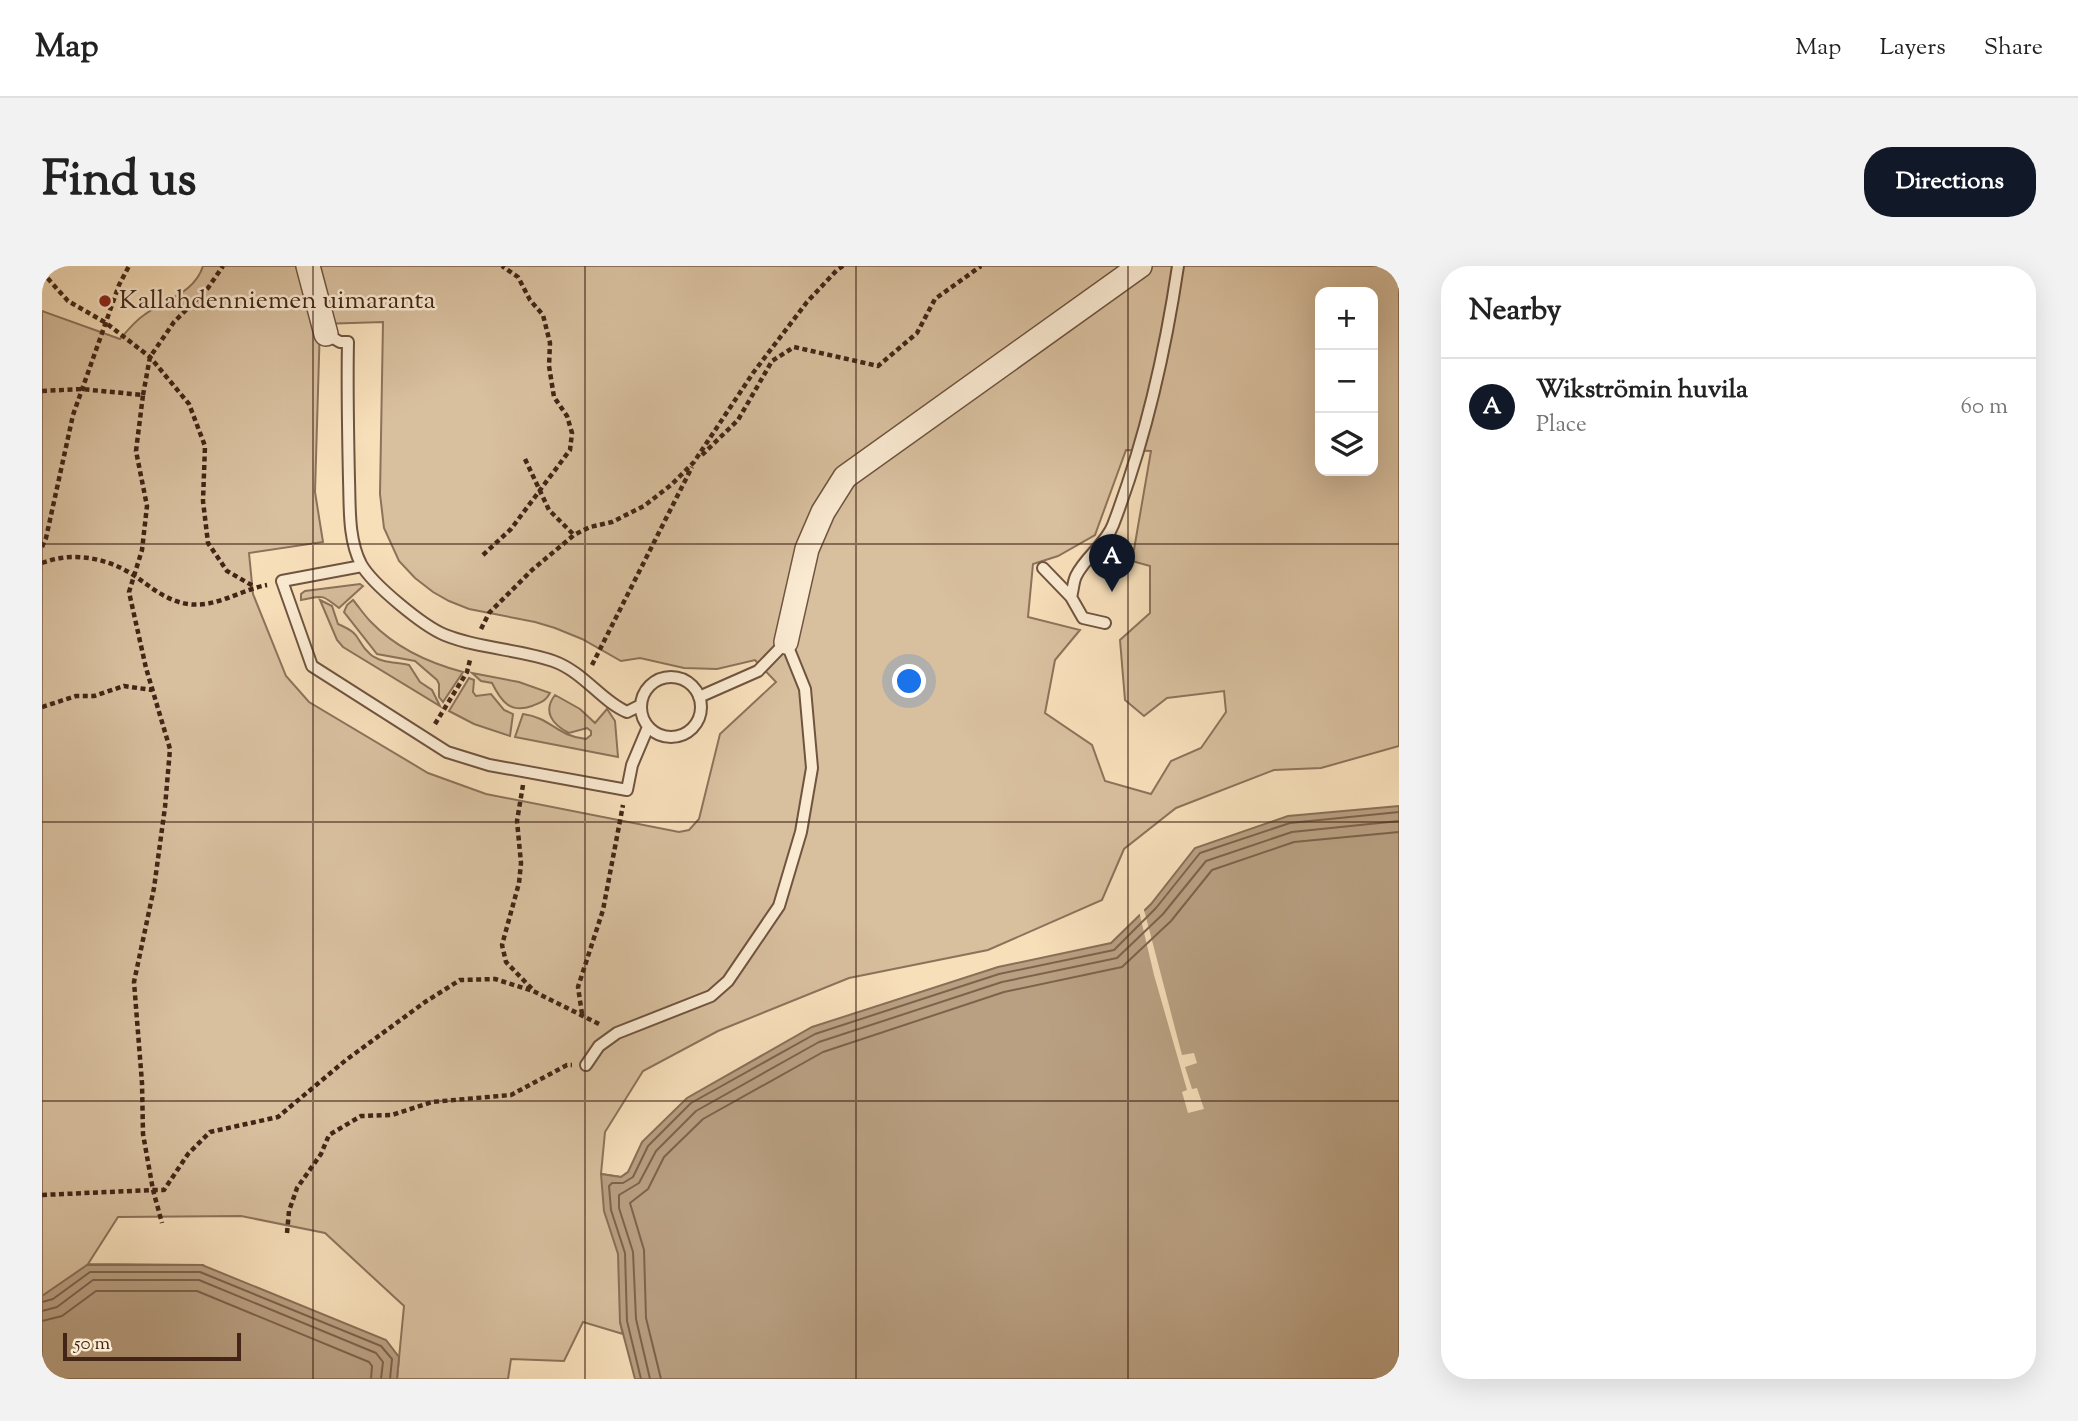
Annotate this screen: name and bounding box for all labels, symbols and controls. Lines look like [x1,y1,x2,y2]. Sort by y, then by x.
text: Map [35,24,99,72]
text: Map [1795,31,1841,65]
text: Layers [1879,31,1946,65]
text: Share [1984,31,2043,65]
text: Find us [42,147,196,217]
button: Directions [1864,147,2036,217]
place label: Kallahdenniemen uimaranta [119,283,435,320]
map controls [1315,287,1378,476]
button: + [1315,287,1378,350]
text: Nearby [1469,290,1561,333]
marker: Kallahdenniemen uimaranta [97,293,113,309]
button: − [1315,350,1378,413]
text: Wikströmin huvila [1536,372,1748,409]
text: A [1483,391,1501,424]
text: 60 m [1960,391,2008,424]
text: Place [1536,409,1587,442]
button: layers [1315,413,1378,476]
pin: A [1089,534,1135,592]
your location [892,664,926,698]
scale bar [63,1330,242,1362]
text: 50 m [74,1331,110,1358]

